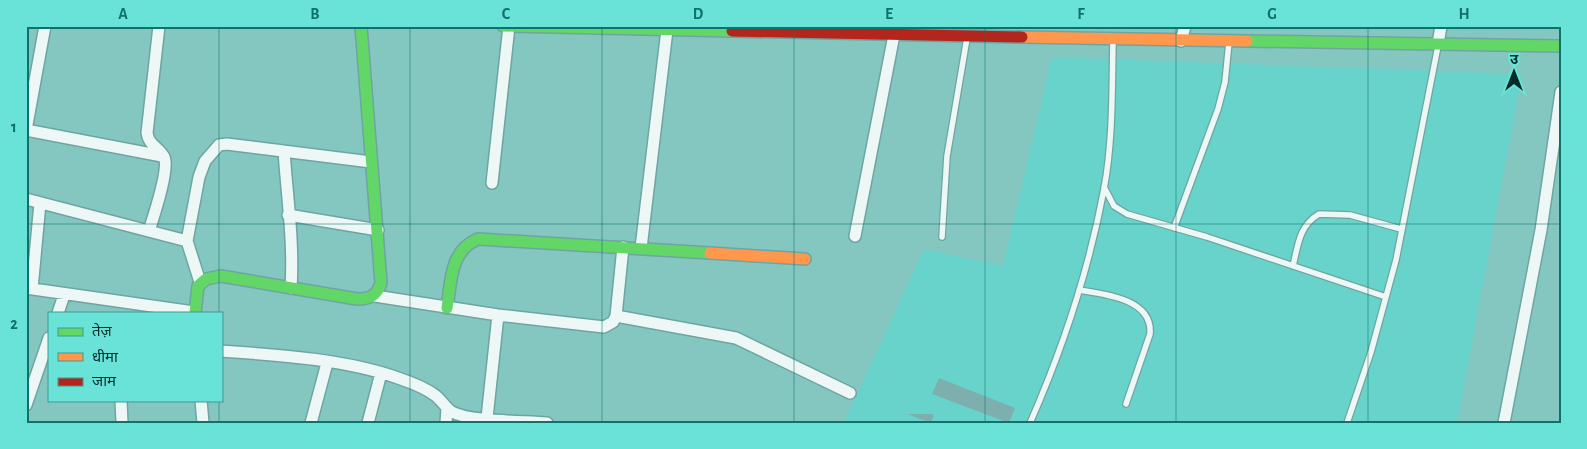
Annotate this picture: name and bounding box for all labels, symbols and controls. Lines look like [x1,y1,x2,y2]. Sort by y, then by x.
text: A [118,6,128,22]
text: B [310,6,320,22]
text: C [502,6,511,22]
text: D [693,6,704,22]
text: E [885,6,893,22]
text: F [1077,6,1085,22]
text: G [1267,6,1277,22]
text: H [1458,6,1470,22]
north arrow [1490,48,1540,98]
text: उ [1510,53,1519,67]
text: 1 [11,119,17,135]
legend [48,312,222,402]
text: 2 [10,316,18,332]
text: तेज़ [92,322,113,339]
text: धीमा [92,349,119,365]
text: जाम [92,374,117,389]

